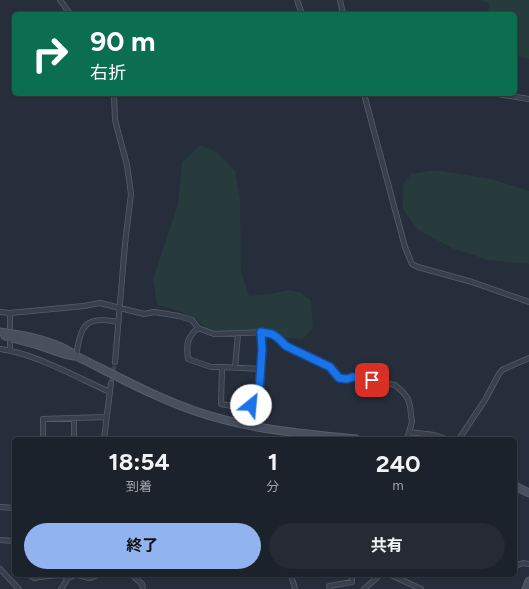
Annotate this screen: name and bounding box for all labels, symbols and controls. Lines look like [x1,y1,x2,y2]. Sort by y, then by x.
text: 90 m [90,24,155,58]
icon: right [24,28,76,80]
text: 右折 [90,62,126,84]
pin [355,363,389,397]
icon: arrive [361,369,383,391]
position arrow [230,384,272,426]
text: 18:54 [109,447,170,476]
text: 1 [268,447,278,476]
text: 240 [376,449,420,478]
text: m [393,478,404,493]
text: 到着 [126,479,152,494]
text: 分 [266,479,279,494]
button: 終了 [24,523,261,569]
button: 共有 [269,523,505,569]

